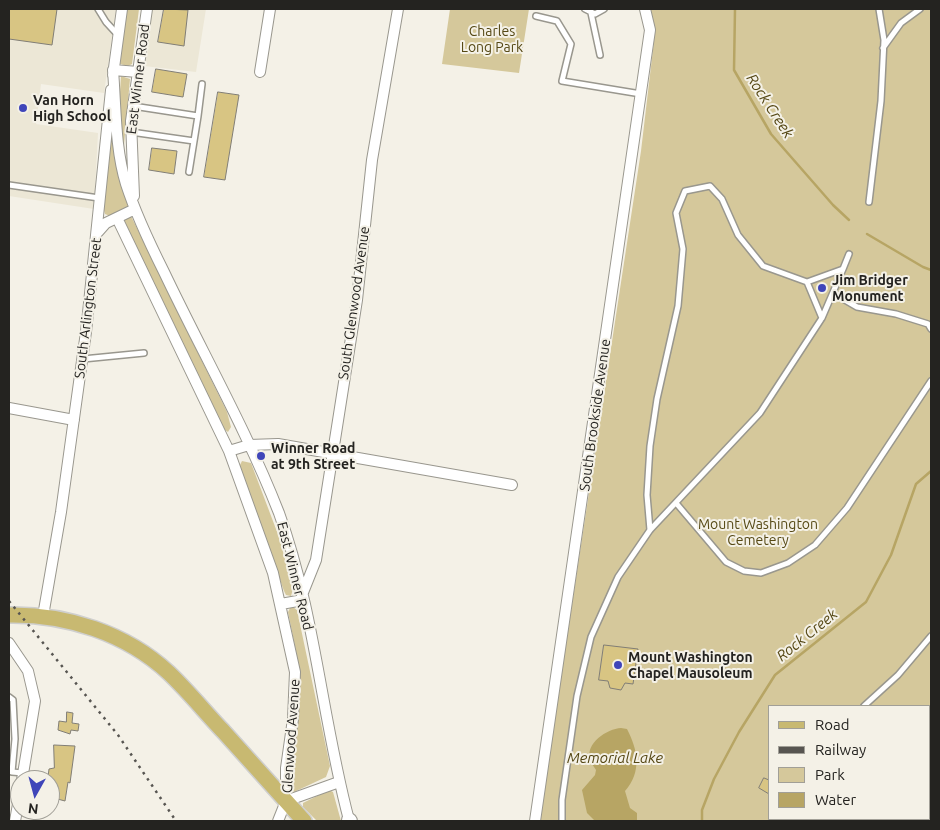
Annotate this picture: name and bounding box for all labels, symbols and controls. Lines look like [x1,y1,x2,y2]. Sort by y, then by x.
street label: East Winner Road [123,23,153,135]
park label: Charles Long Park [461,23,523,56]
water label: Rock Creek [743,70,797,142]
place label: Van Horn High School [33,92,111,124]
marker: Van Horn High School [17,102,29,114]
street label: South Glenwood Avenue [335,225,373,381]
street label: South Arlington Street [71,237,105,379]
place label: Jim Bridger Monument [832,272,908,304]
marker: Jim Bridger Monument [816,282,828,294]
street label: South Brookside Avenue [576,338,614,492]
place label: Winner Road at 9th Street [271,440,355,472]
marker: Winner Road at 9th Street [255,450,267,462]
park label: Mount Washington Cemetery [698,516,818,548]
street label: East Winner Road [273,520,317,632]
water label: Rock Creek [773,605,841,665]
place label: Mount Washington Chapel Mausoleum [628,649,753,682]
marker: Mount Washington Chapel Mausoleum [612,659,624,671]
street label: Glenwood Avenue [279,678,303,794]
legend [768,705,930,820]
text: Road [815,716,850,733]
text: Railway [815,741,866,758]
water label: Memorial Lake [567,749,663,767]
text: Park [815,766,845,783]
north arrow [10,770,60,820]
text: Water [815,791,856,808]
text: N [27,800,39,817]

